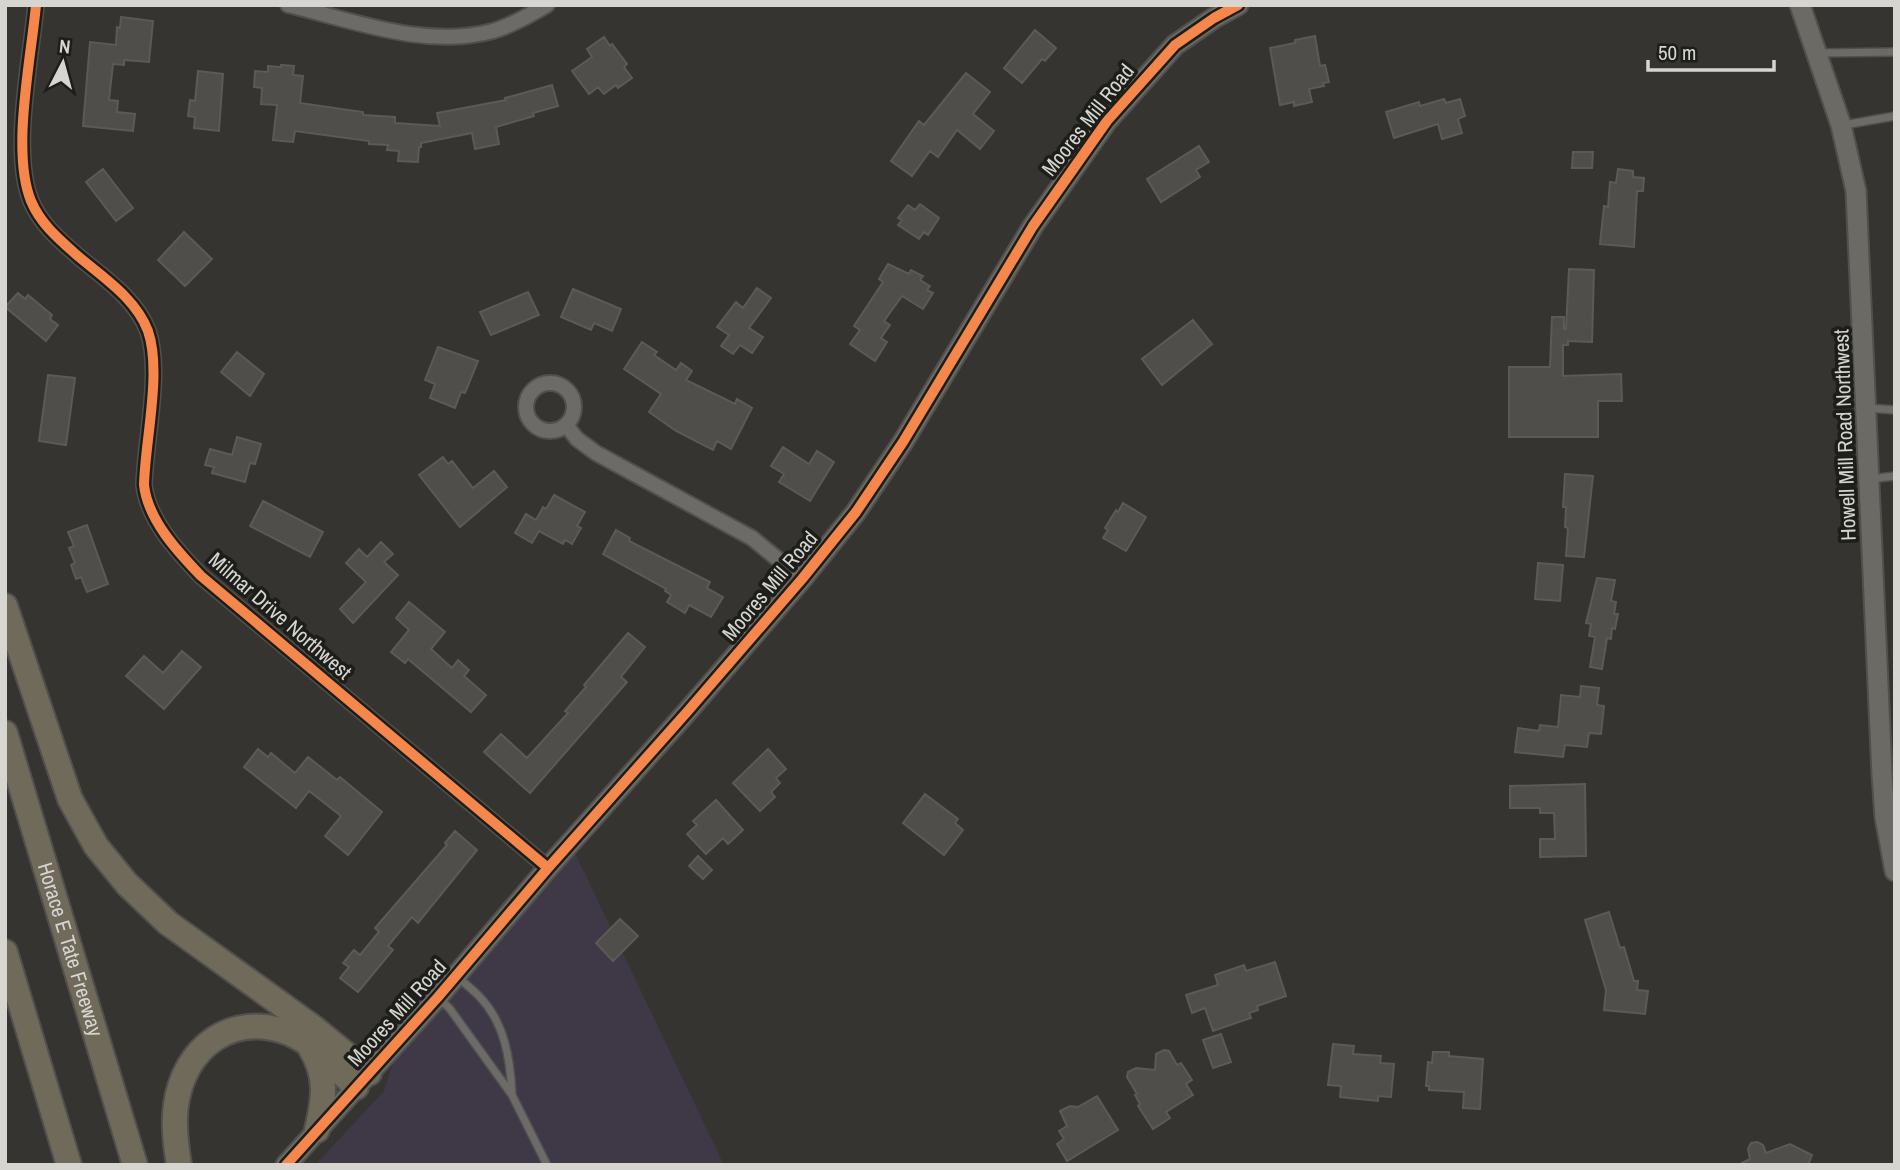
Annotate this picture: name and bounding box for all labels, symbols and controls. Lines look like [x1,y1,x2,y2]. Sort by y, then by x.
north arrow [28,28,98,98]
scale bar [1648,28,1774,72]
text: N [58,33,72,60]
text: 50 m [1658,38,1696,67]
street label: Moores Mill Road [1035,58,1141,182]
street label: Howell Mill Road Northwest [1826,329,1863,541]
street label: Moores Mill Road [715,525,824,647]
street label: Milmar Drive Northwest [203,545,358,686]
street label: Horace E Tate Freeway [31,859,111,1040]
street label: Moores Mill Road [341,953,453,1073]

